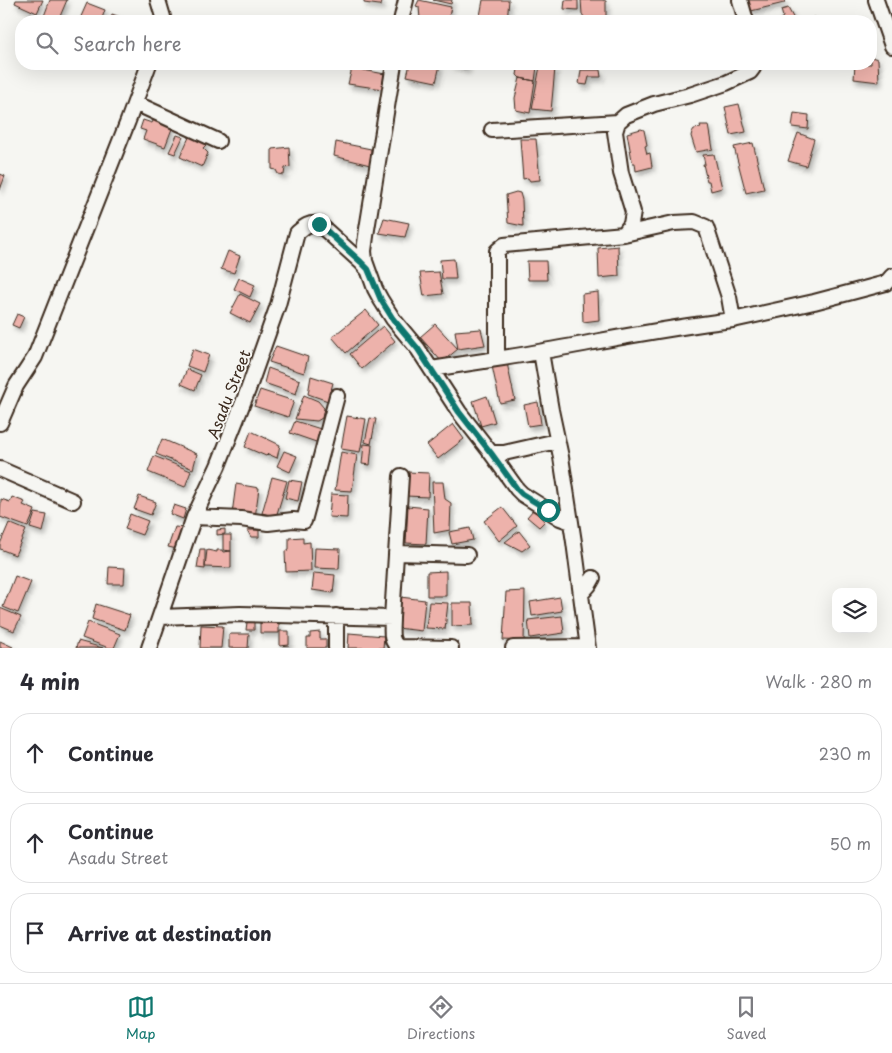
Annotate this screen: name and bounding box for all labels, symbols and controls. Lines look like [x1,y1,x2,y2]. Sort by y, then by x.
search box [15,15,877,70]
icon: search [33,29,61,57]
text: Search here [73,29,182,57]
route end [308,213,331,236]
street label: Asadu Street [200,346,256,442]
route start [537,499,560,522]
map controls [832,588,877,633]
button: layers [832,588,877,633]
text: 4 min [20,665,80,697]
text: Walk · 280 m [765,669,872,693]
icon: ahead [21,739,49,767]
text: Continue [68,739,154,767]
text: 230 m [819,741,871,765]
text: Continue [68,817,154,845]
icon: ahead [21,829,49,857]
text: 50 m [830,831,871,855]
text: Asadu Street [68,845,168,869]
icon: arrive [21,919,49,947]
text: Arrive at destination [68,919,272,947]
tab: Map [126,993,156,1044]
tab: Directions [407,993,475,1044]
tab: Saved [727,993,766,1044]

